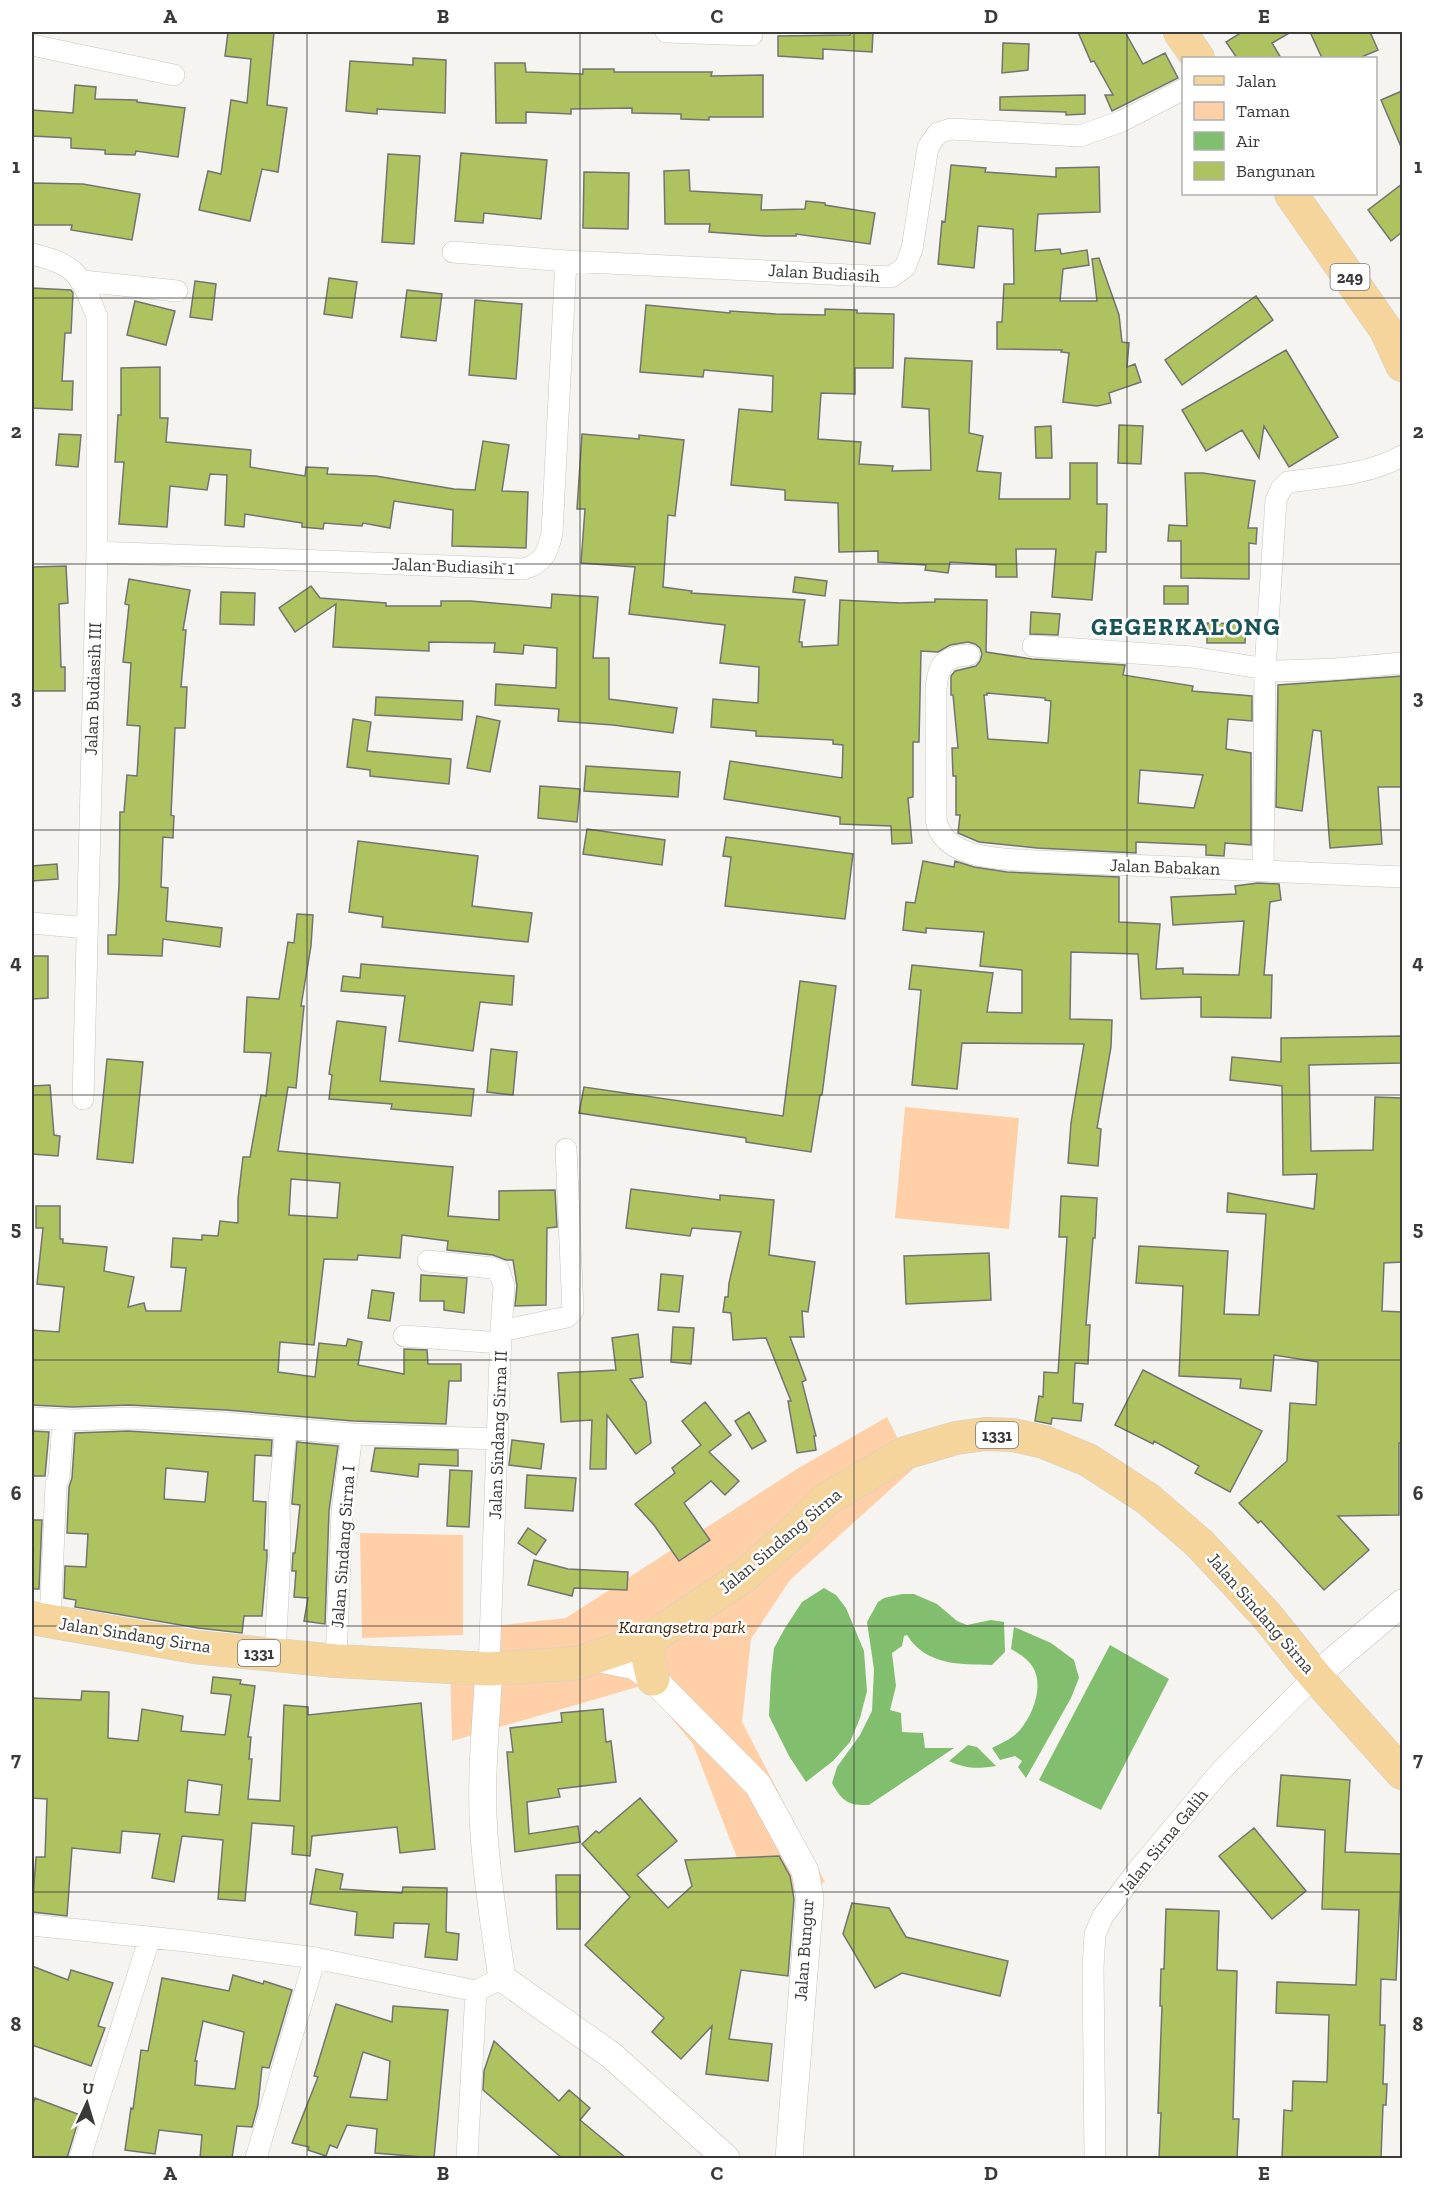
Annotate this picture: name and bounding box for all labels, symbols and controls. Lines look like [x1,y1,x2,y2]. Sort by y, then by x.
text: A [163,4,177,28]
text: B [437,4,449,28]
text: C [711,4,724,28]
text: D [984,4,998,28]
text: E [1258,4,1270,28]
legend [1182,57,1377,195]
text: Jalan [1236,70,1277,92]
text: Taman [1236,100,1291,122]
text: Air [1236,130,1260,152]
text: 1 [12,154,20,178]
text: 1 [1414,154,1422,178]
text: Bangunan [1236,160,1316,182]
street label: Jalan Budiasih [768,259,880,287]
road number: 249 [1330,264,1370,290]
text: 2 [11,419,22,443]
text: 2 [1413,419,1424,443]
street label: Jalan Budiasih 1 [391,553,515,579]
district label: GEGERKALONG [1091,612,1281,641]
street label: Jalan Budiasih III [80,622,106,756]
text: 3 [11,685,22,709]
text: 3 [1413,685,1424,709]
street label: Jalan Babakan [1109,854,1221,880]
text: 4 [10,950,22,974]
text: 4 [1412,950,1424,974]
text: 5 [11,1216,21,1240]
text: 5 [1413,1216,1423,1240]
street label: Jalan Sindang Sirna II [484,1350,512,1520]
road number: 1331 [976,1422,1018,1448]
street label: Jalan Sindang Sirna I [326,1465,360,1629]
text: 6 [11,1481,22,1505]
text: 6 [1413,1481,1424,1505]
street label: Jalan Sindang Sirna [714,1483,846,1599]
street label: Jalan Sindang Sirna [1202,1548,1320,1678]
street label: Jalan Sindang Sirna [58,1612,213,1658]
park label: Karangsetra park [618,1616,746,1638]
road number: 1331 [238,1640,280,1666]
text: 7 [11,1747,21,1771]
text: 7 [1413,1747,1423,1771]
street label: Jalan Sirna Galih [1113,1784,1213,1900]
street label: Jalan Bungur [789,1898,819,2002]
text: 8 [11,2012,22,2036]
text: 8 [1413,2012,1424,2036]
north arrow [57,2073,117,2133]
text: U [82,2079,95,2098]
text: A [163,2161,177,2185]
text: B [437,2161,449,2185]
text: C [711,2161,724,2185]
text: D [984,2161,998,2185]
text: E [1258,2161,1270,2185]

